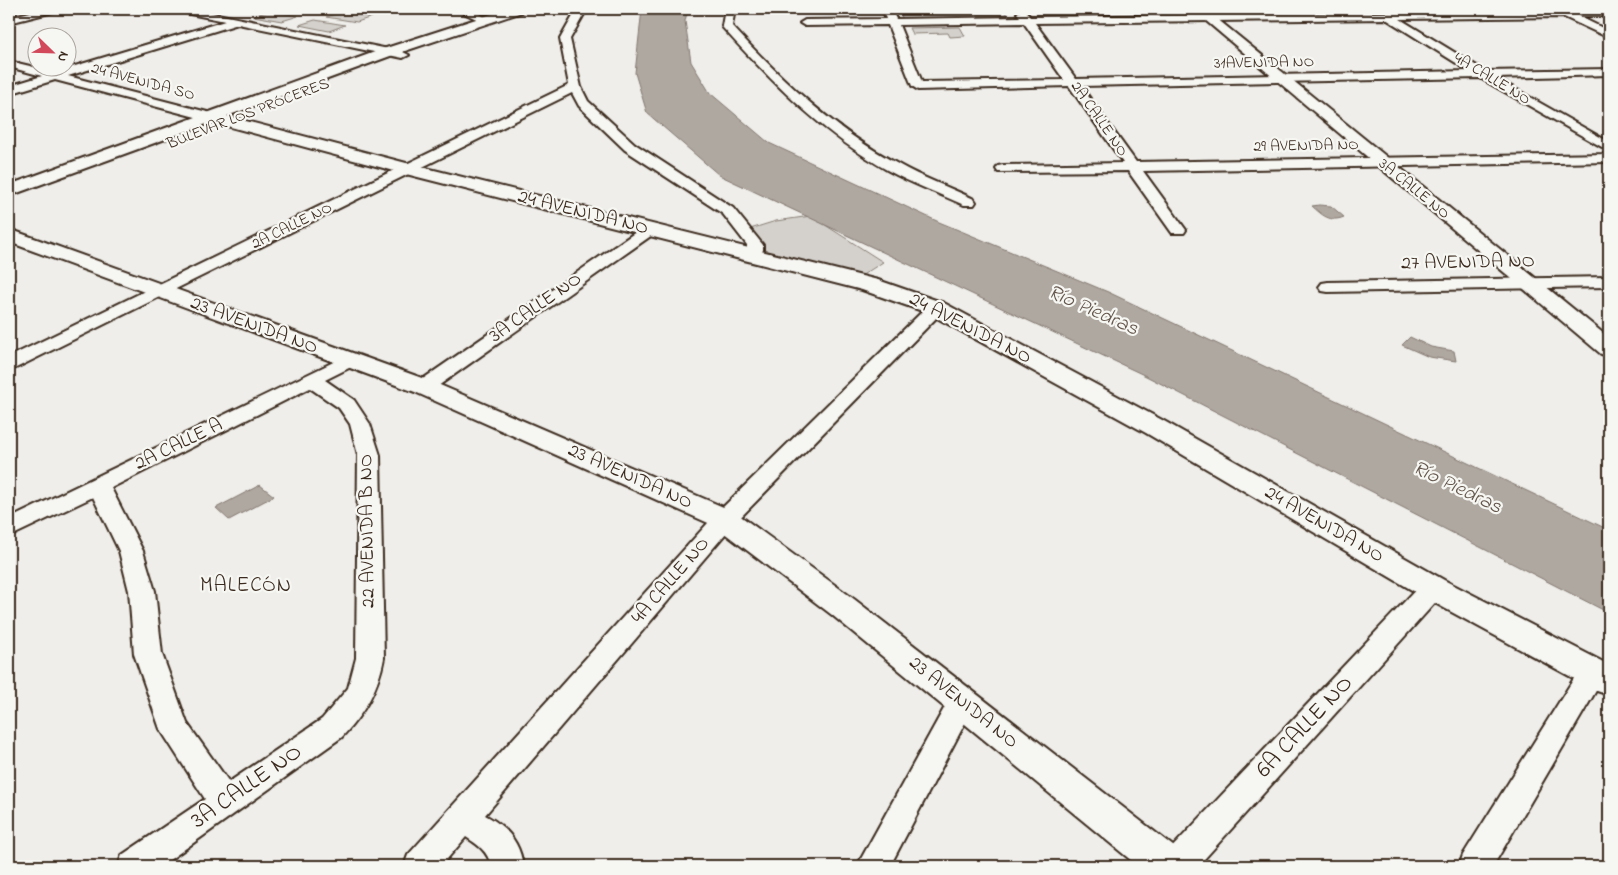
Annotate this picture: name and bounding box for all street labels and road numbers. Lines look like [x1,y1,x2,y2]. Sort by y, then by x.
street label: 4A CALLE NO [1449,47,1535,111]
street label: 31AVENIDA NO [1214,50,1314,76]
street label: 24 AVENIDA SO [88,57,198,107]
street label: BULEVAR LOS PRÓCERES [162,72,333,156]
street label: 2A CALLE NO [1064,76,1134,162]
street label: 29 AVENIDA NO [1253,133,1359,159]
street label: 3A CALLE NO [1373,153,1455,225]
street label: 24 AVENIDA NO [515,183,651,243]
street label: 2A CALLE NO [248,196,336,256]
street label: 27 AVENIDA NO [1401,247,1535,279]
street label: 3A CALLE NO [484,265,588,351]
street label: 24 AVENIDA NO [904,286,1036,372]
street label: 23 AVENIDA NO [186,289,322,363]
street label: 2A CALLE A [130,411,228,479]
street label: 23 AVENIDA NO [563,437,697,517]
street label: 22 AVENIDA B NO [352,454,384,608]
street label: 24 AVENIDA NO [1259,479,1389,571]
street label: 4A CALLE NO [625,531,717,631]
street label: 23 AVENIDA NO [902,650,1024,756]
street label: 6A CALLE NO [1248,668,1362,786]
street label: 3A CALLE NO [184,736,310,838]

